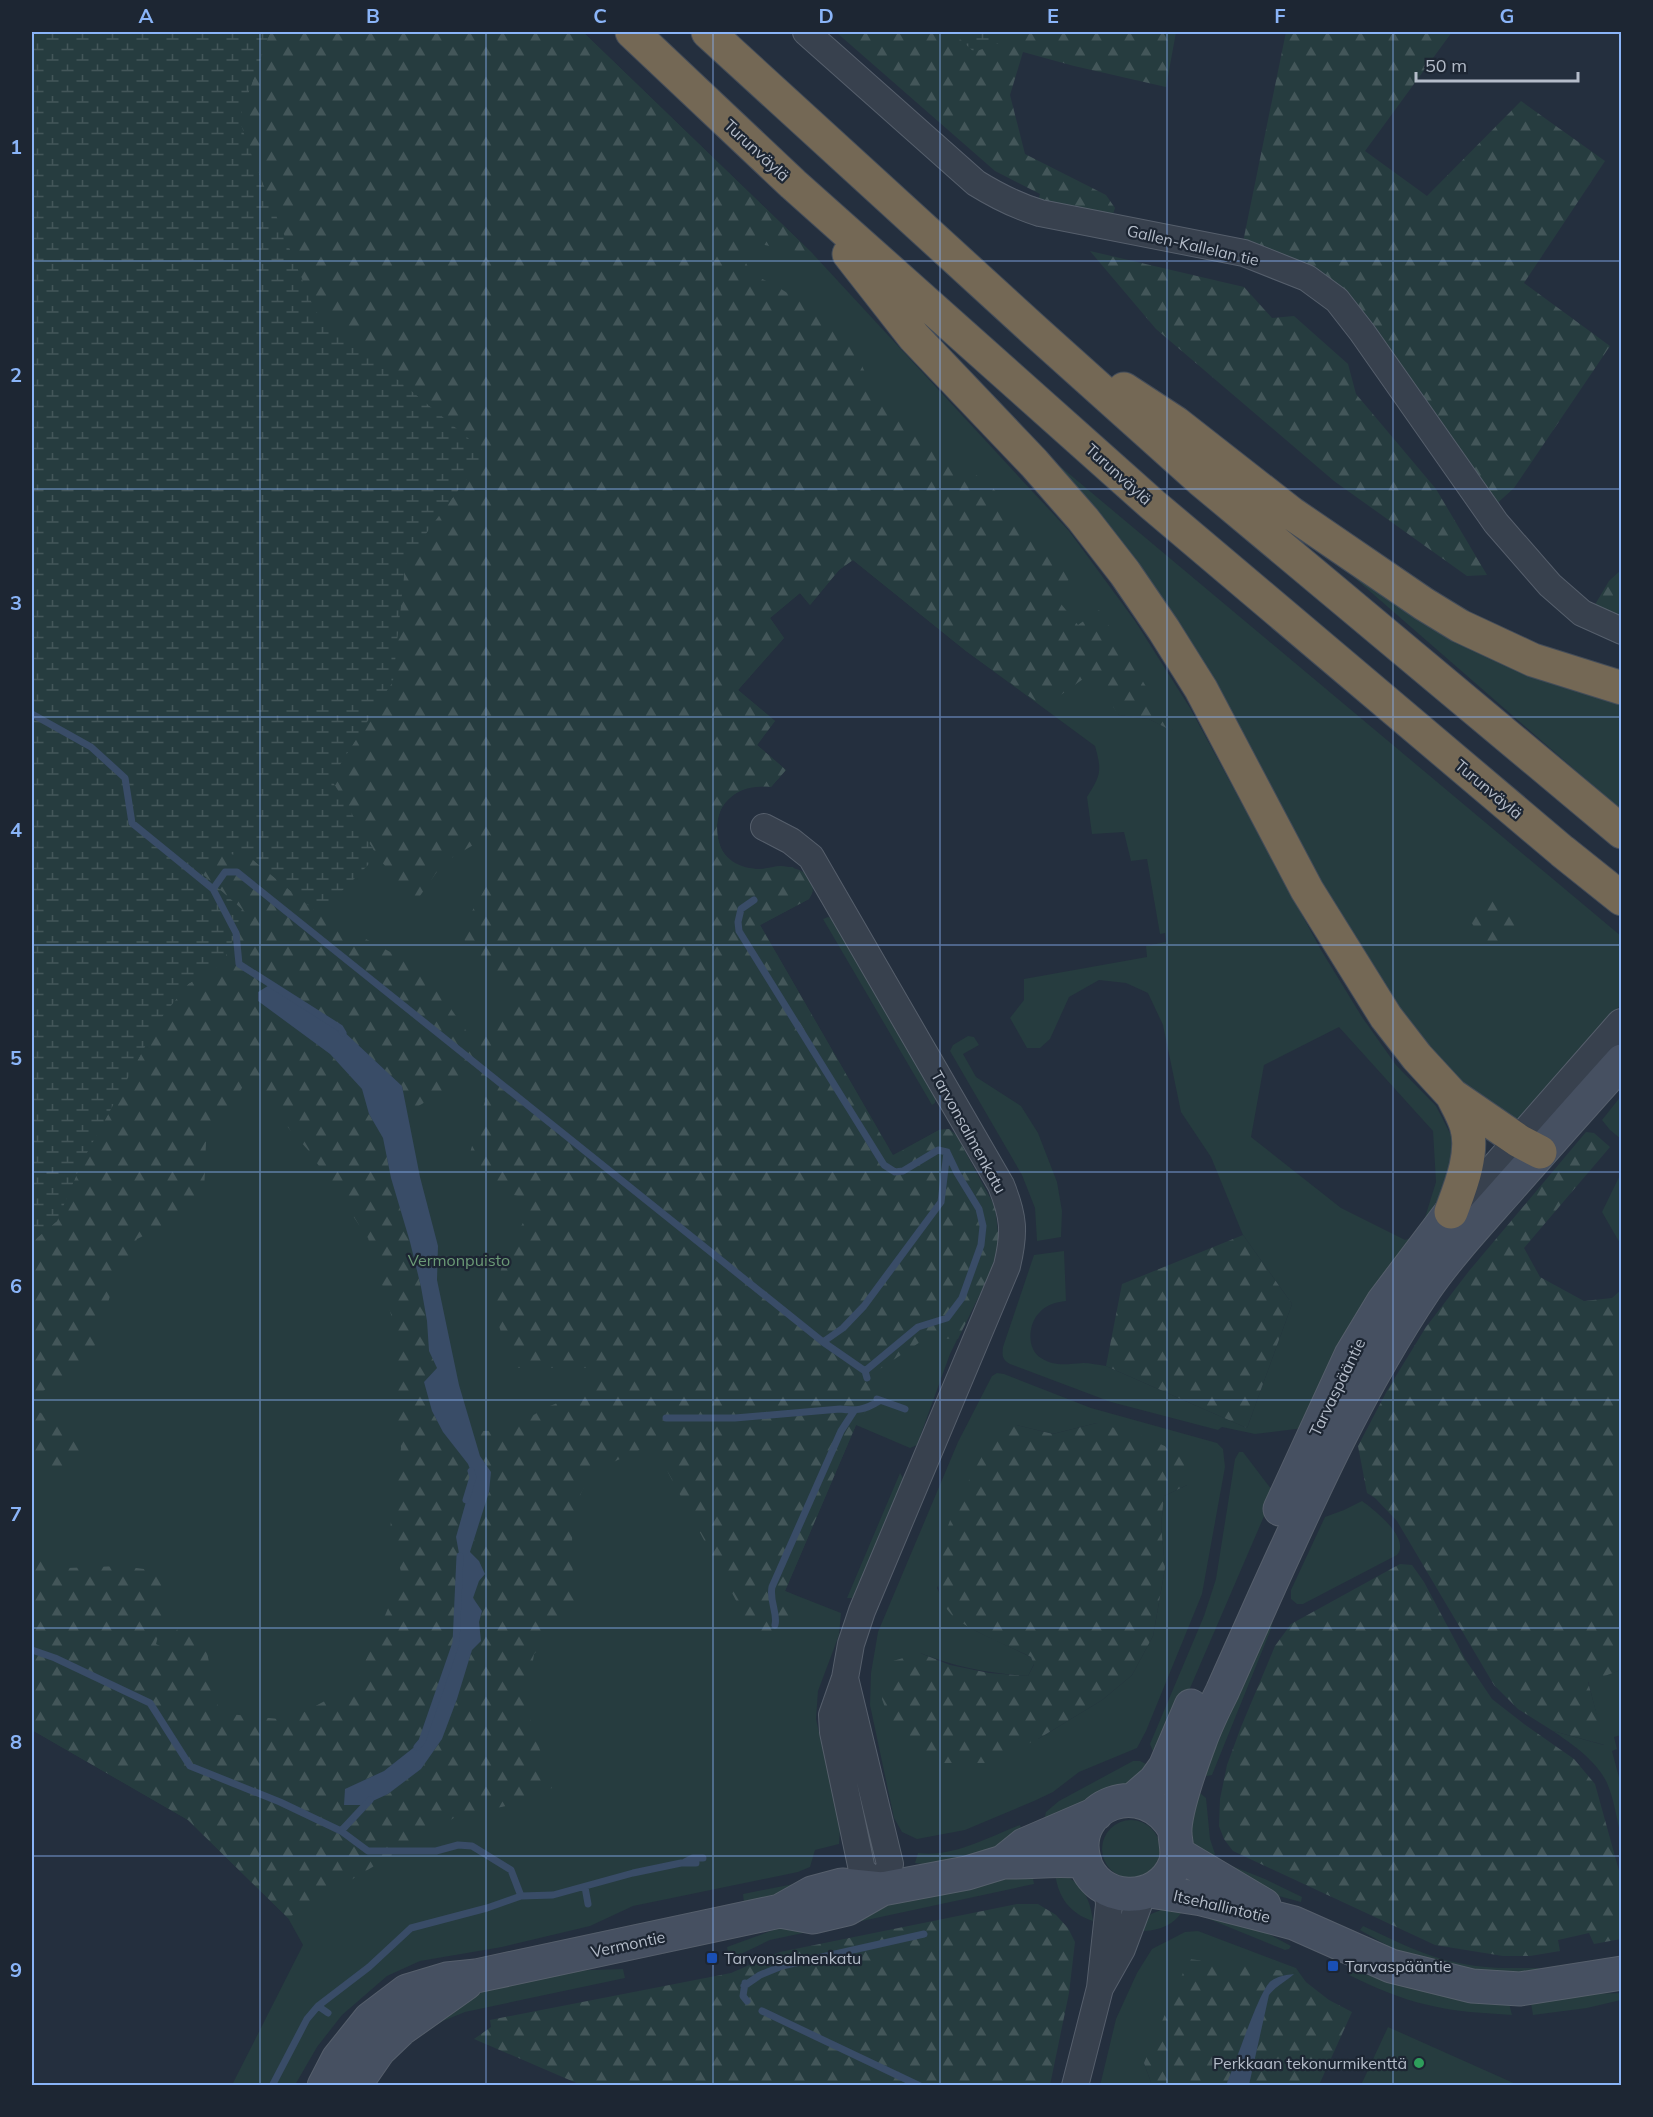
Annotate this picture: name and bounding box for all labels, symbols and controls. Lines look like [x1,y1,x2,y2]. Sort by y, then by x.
text: A [139,3,154,28]
text: B [366,3,380,28]
text: C [593,3,607,28]
text: D [818,3,834,28]
text: E [1047,3,1059,28]
text: F [1274,3,1286,28]
text: G [1500,3,1514,28]
scale bar [1416,45,1578,83]
text: 50 m [1425,54,1467,77]
street label: Turunväylä [720,115,794,185]
text: 1 [10,134,22,159]
street label: Gallen-Kallelan tie [1125,220,1261,270]
text: 2 [10,362,22,387]
street label: Turunväylä [1082,439,1156,509]
text: 3 [10,590,22,615]
street label: Turunväylä [1451,755,1527,823]
text: 4 [10,817,22,842]
text: 5 [10,1045,22,1070]
street label: Tarvonsalmenkatu [927,1067,1011,1197]
park label: Vermonpuisto [408,1250,510,1270]
text: 6 [10,1273,22,1298]
street label: Tarvaspääntie [1305,1335,1369,1439]
text: 7 [10,1501,22,1526]
text: 8 [10,1729,22,1754]
street label: Itsehallintotie [1172,1885,1272,1927]
street label: Vermontie [589,1926,667,1962]
place label: Tarvonsalmenkatu [724,1948,861,1968]
marker: Tarvonsalmenkatu [705,1951,719,1965]
place label: Tarvaspääntie [1345,1956,1452,1976]
text: 9 [10,1957,22,1982]
marker: Tarvaspääntie [1326,1959,1340,1973]
place label: Perkkaan tekonurmikenttä [1213,2053,1407,2073]
marker: Perkkaan tekonurmikenttä [1412,2056,1426,2070]

